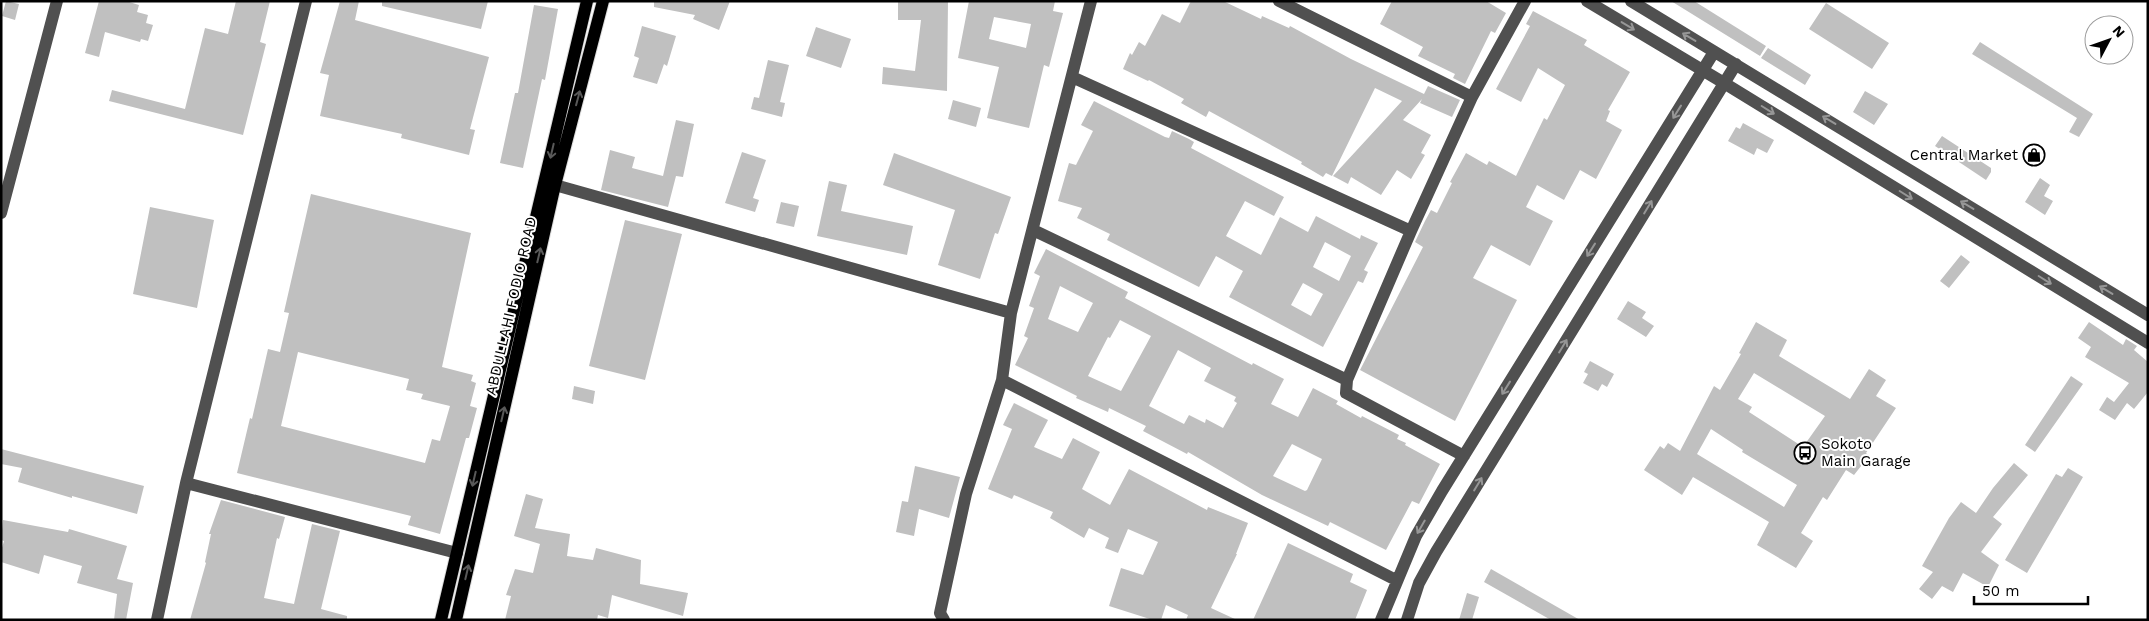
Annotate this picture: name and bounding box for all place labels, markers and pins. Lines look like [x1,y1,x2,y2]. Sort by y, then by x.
shop icon: Central Market [2022,143,2046,167]
place label: Central Market [1910,146,2019,164]
place label: Sokoto Main Garage [1821,435,1911,470]
bus stop icon: Sokoto Main Garage [1793,441,1817,465]

